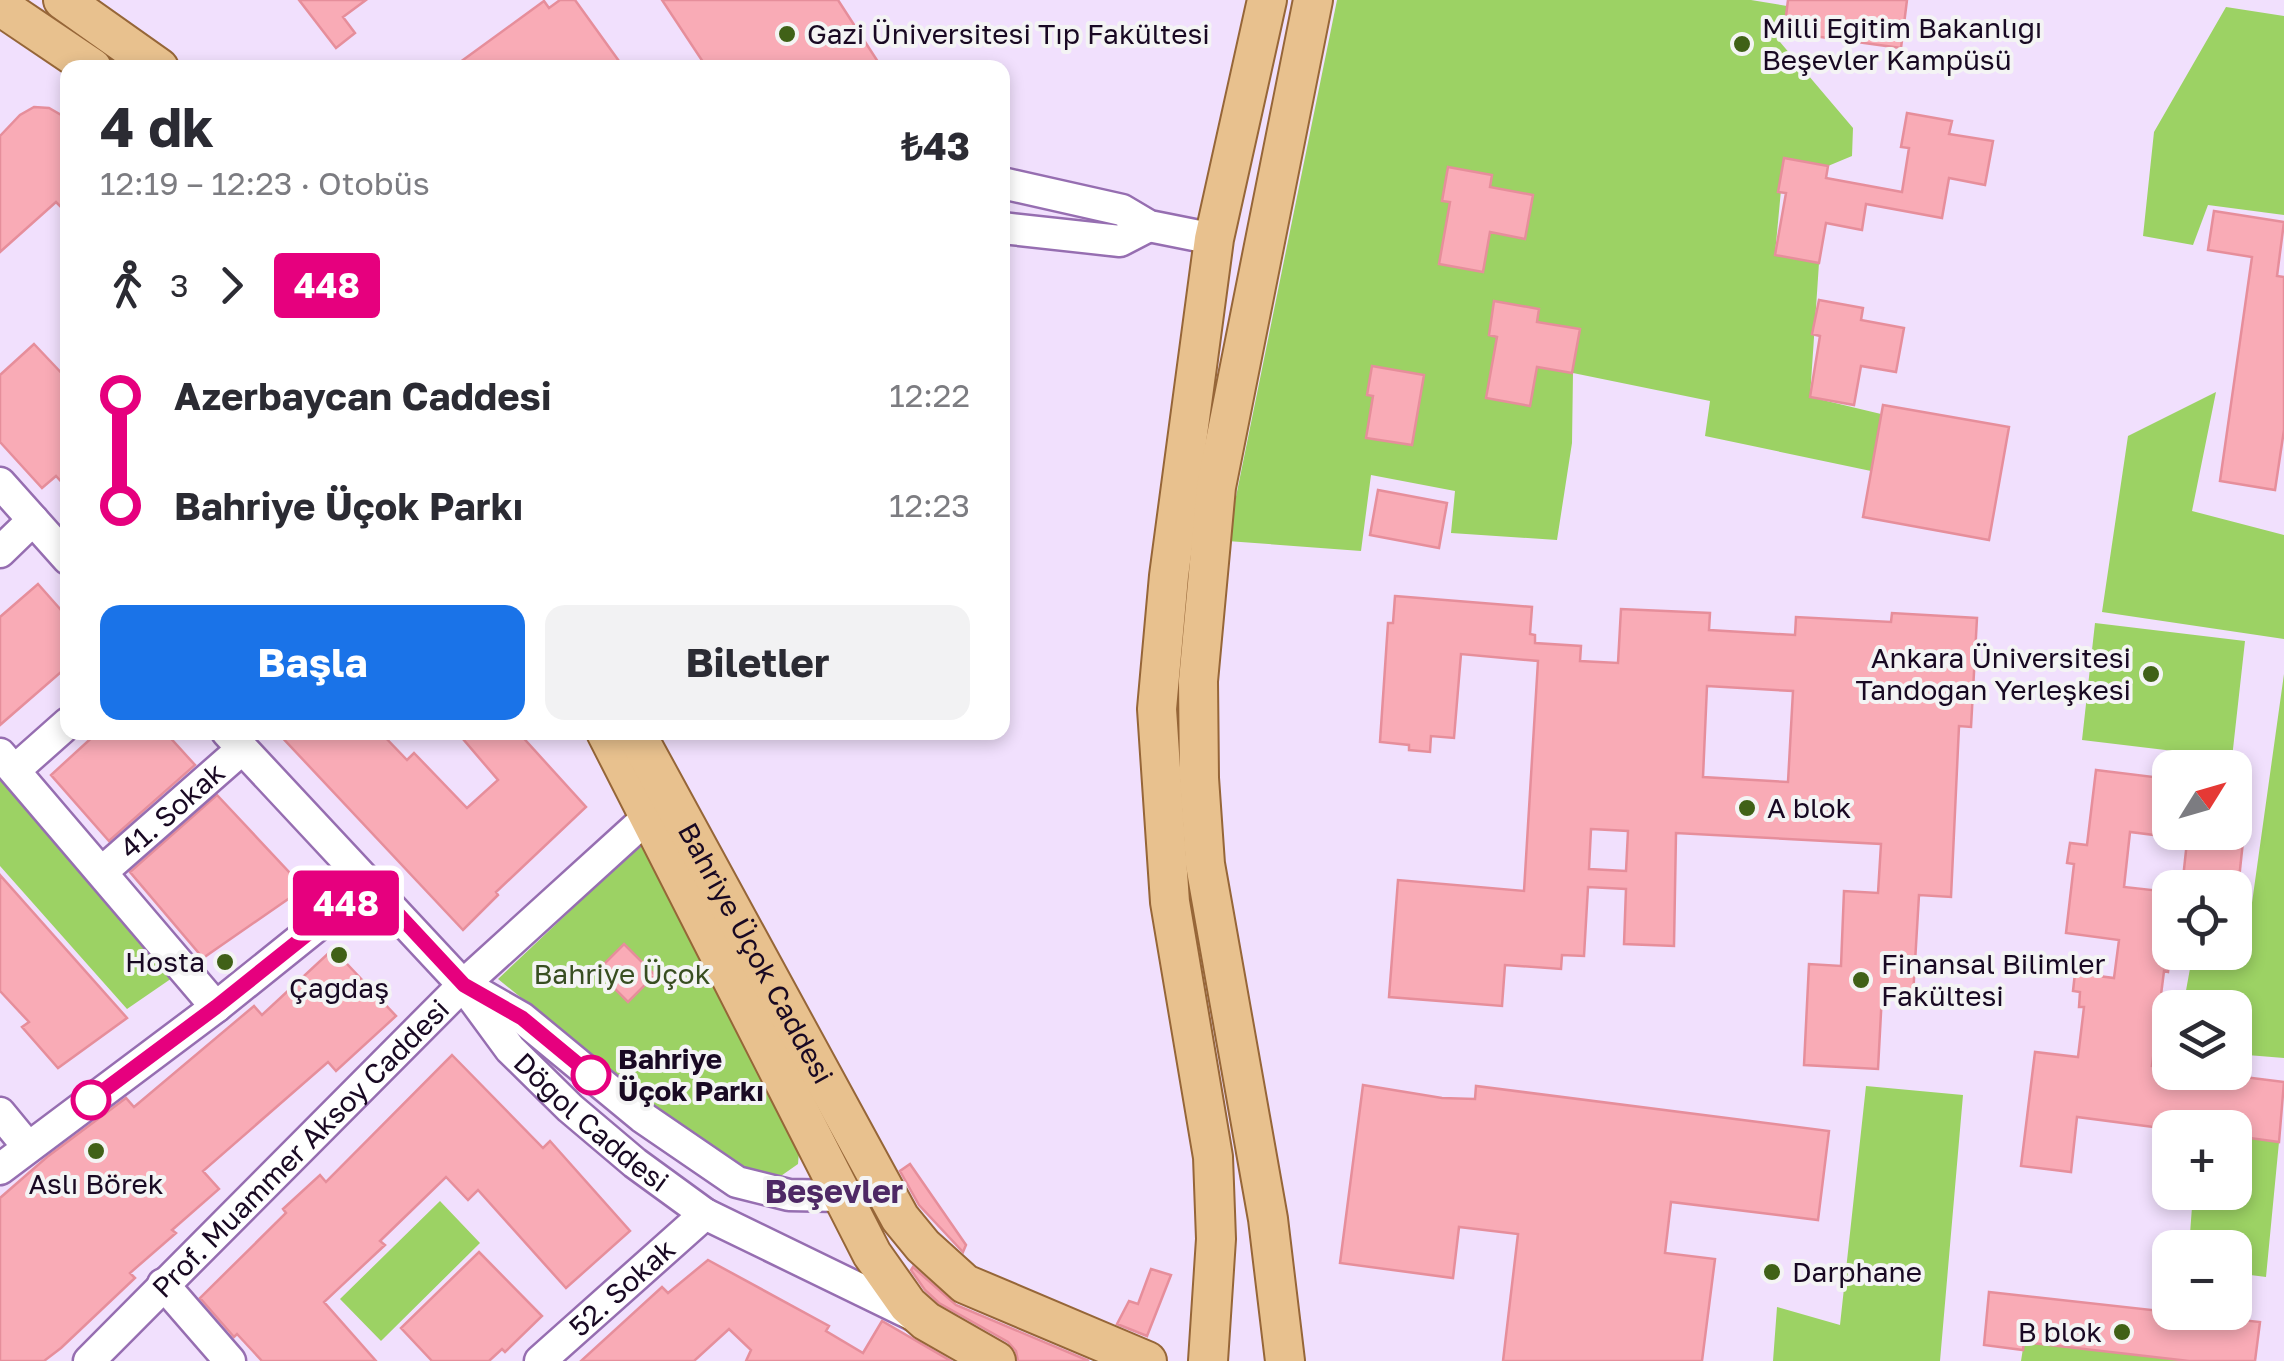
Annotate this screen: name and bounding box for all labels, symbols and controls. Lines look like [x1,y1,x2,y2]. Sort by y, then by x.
place label: Milli Eğitim Bakanlığı Beşevler Kampüsü [1762,11,2042,76]
place label: Gazi Üniversitesi Tıp Fakültesi [807,17,1210,50]
marker: Gazi Üniversitesi Tıp Fakültesi [776,23,798,45]
marker: Milli Eğitim Bakanlığı Beşevler Kampüsü [1731,33,1753,55]
text: 4 dk [100,93,214,159]
text: ₺43 [901,123,970,168]
text: 12:19 – 12:23 · Otobüs [100,164,430,202]
icon: walk [100,258,155,313]
icon: forward [204,258,259,313]
text: 448 [294,264,360,306]
text: 3 [170,266,189,304]
text: Azerbaycan Caddesi [174,373,551,418]
text: 12:22 [889,376,970,414]
text: Bahriye Üçok Parkı [174,483,523,528]
text: 12:23 [889,486,970,524]
button: Başla [100,605,525,720]
button: Biletler [545,605,970,720]
place label: Ankara Üniversitesi Tandoğan Yerleşkesi [1855,641,2131,706]
marker: Ankara Üniversitesi Tandoğan Yerleşkesi [2140,663,2162,685]
north arrow [2152,750,2252,850]
map controls [2152,750,2252,1330]
street label: 41. Sokak [113,755,231,865]
place label: A blok [1767,791,1851,824]
marker: A blok [1736,797,1758,819]
street label: Bahriye Üçok Caddesi [672,817,840,1089]
line badge: 448 [288,870,404,936]
button: locate [2152,870,2252,970]
text: 448 [313,882,379,924]
marker: Çağdaş [328,944,350,966]
place label: Hosta [125,945,205,978]
place label: Finansal Bilimler Fakültesi [1881,947,2105,1012]
marker: Hosta [214,951,236,973]
park label: Bahriye Üçok [534,957,711,990]
marker: Finansal Bilimler Fakültesi [1850,969,1872,991]
place label: Çağdaş [289,971,389,1004]
button: layers [2152,990,2252,1090]
street label: Prof. Muammer Aksoy Caddesi [145,992,455,1304]
place label: Bahriye Üçok Parkı [618,1042,764,1107]
street label: Dögol Caddesi [508,1046,675,1198]
marker: Bahriye Üçok Parkı [572,1056,610,1094]
unlabelled marker [72,1081,110,1119]
button: + [2152,1110,2252,1210]
marker: Aslı Börek [85,1140,107,1162]
place label: Aslı Börek [28,1167,164,1200]
district label: Beşevler [765,1172,903,1210]
button: − [2152,1230,2252,1330]
street label: 52. Sokak [562,1232,681,1343]
place label: Darphane [1792,1255,1922,1288]
marker: Darphane [1761,1261,1783,1283]
place label: B blok [2018,1315,2102,1348]
marker: B blok [2111,1321,2133,1343]

